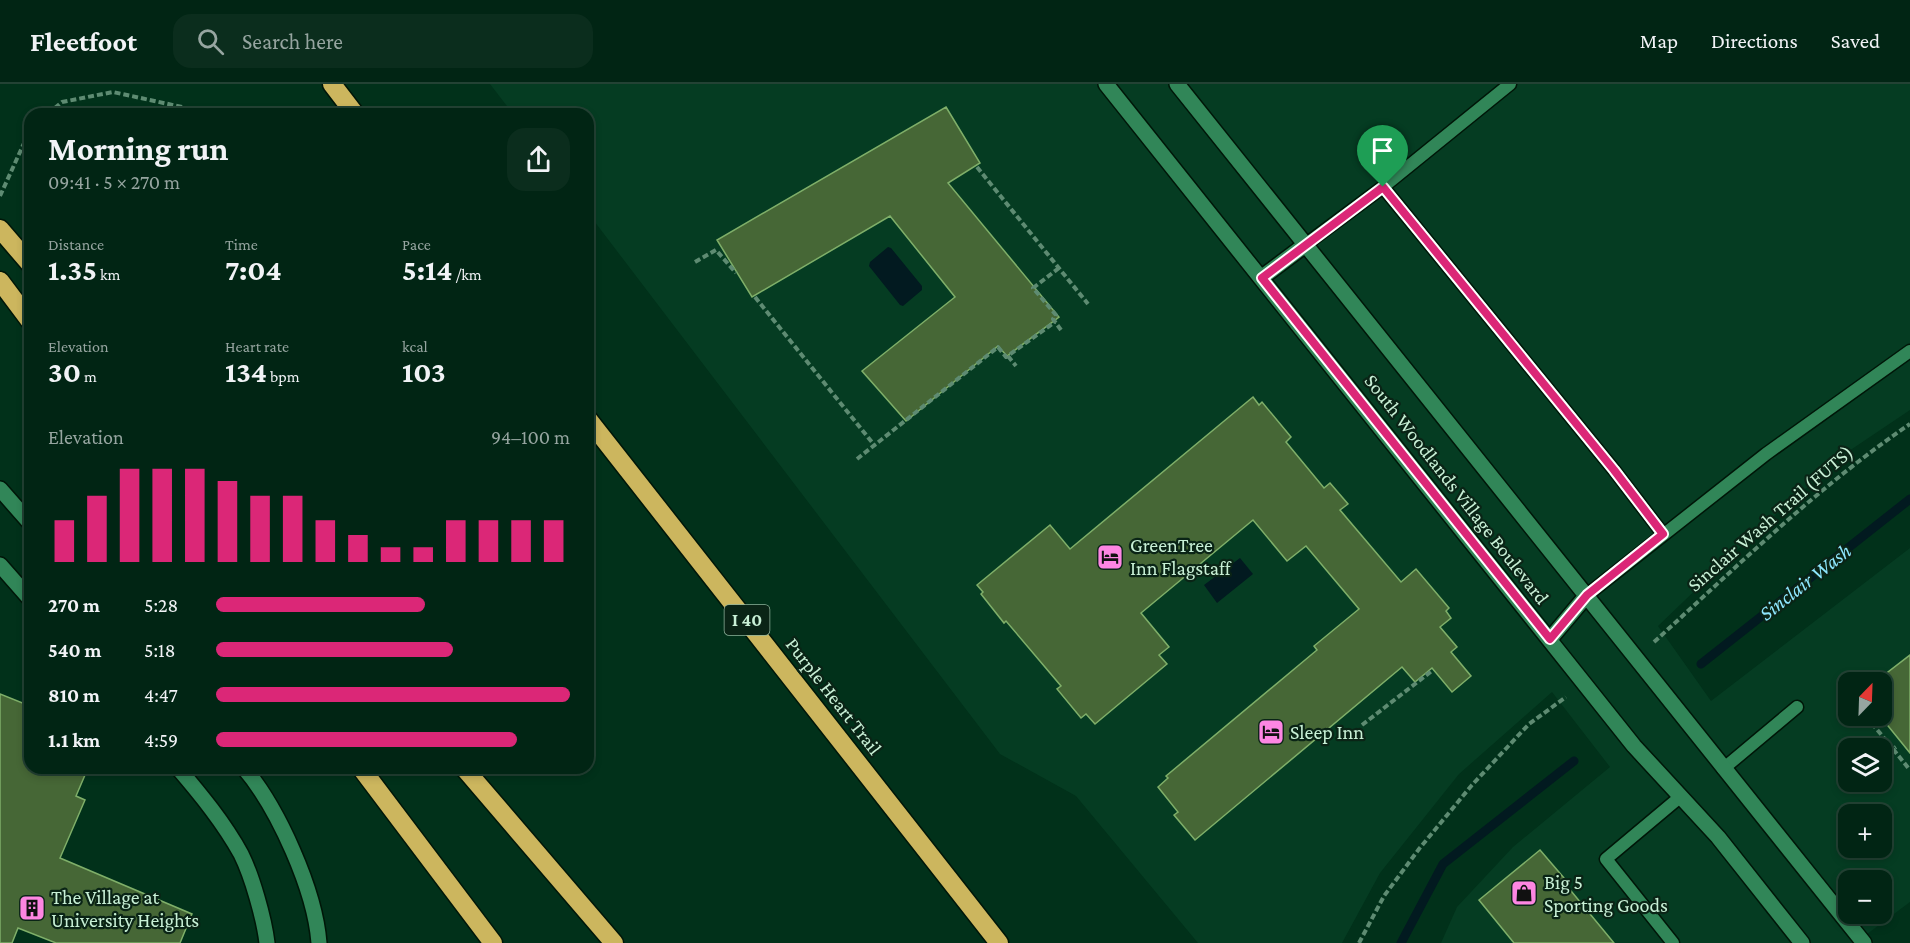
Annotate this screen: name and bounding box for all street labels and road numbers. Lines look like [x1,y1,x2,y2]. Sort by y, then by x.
street label: South Woodlands Village Boulevard [1360,370,1554,609]
street label: Sinclair Wash Trail (FUTS) [1682,440,1858,596]
road number: I 40 [724,605,770,635]
street label: Purple Heart Trail [781,633,886,759]

